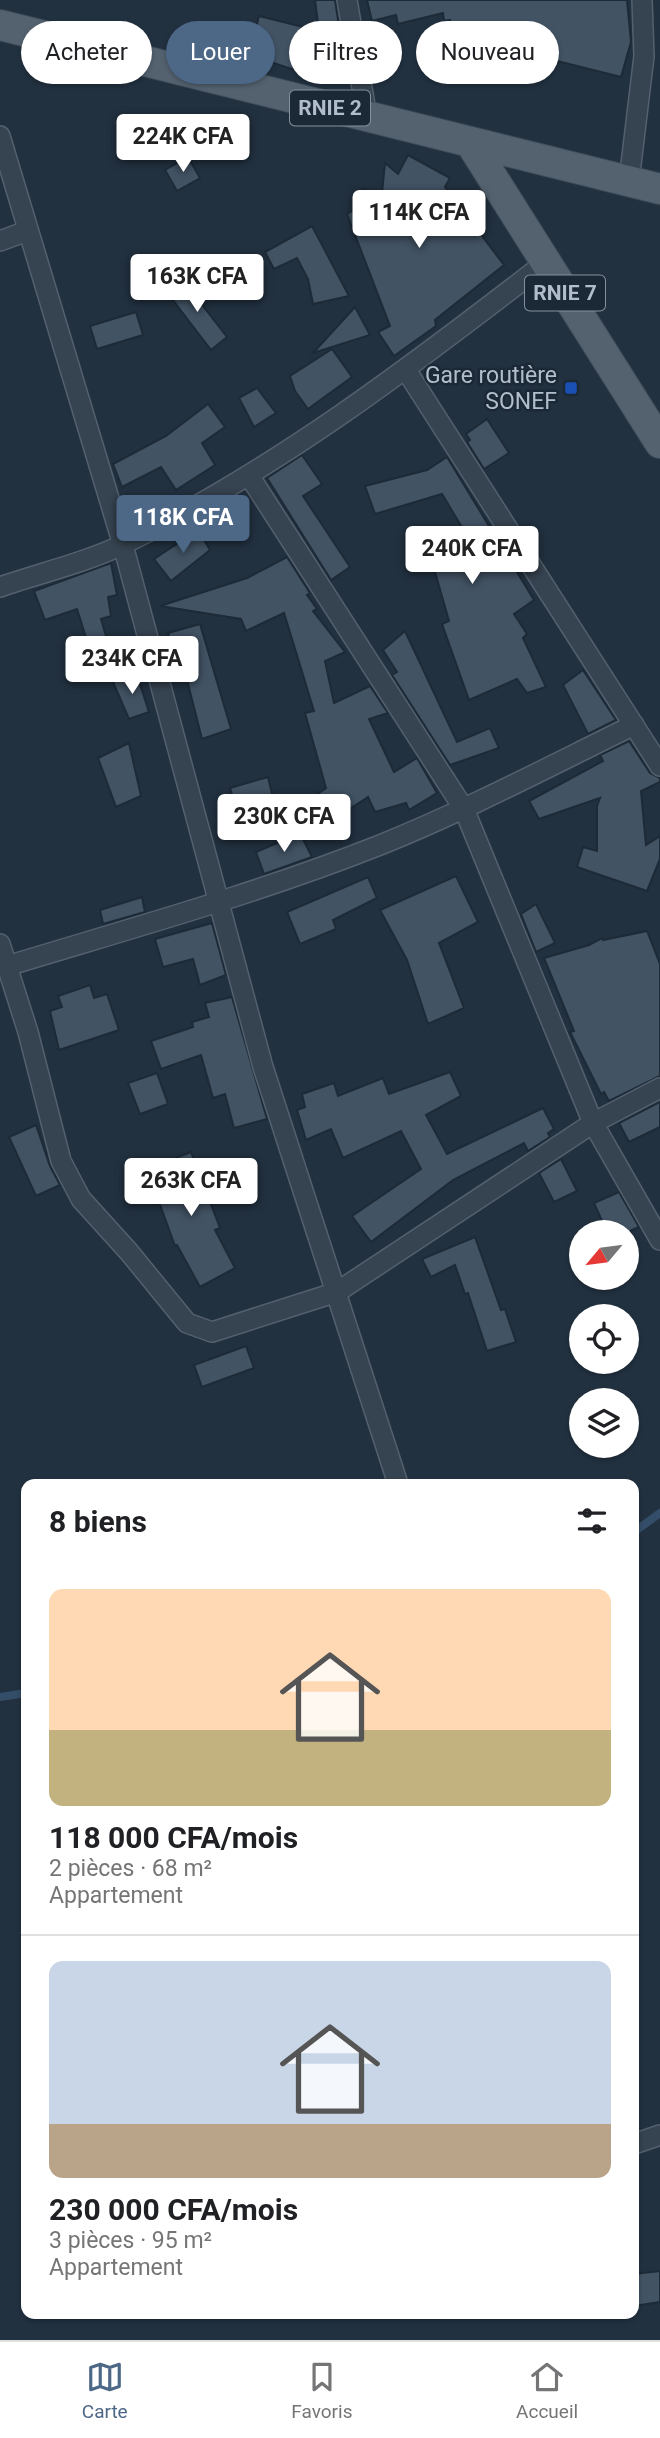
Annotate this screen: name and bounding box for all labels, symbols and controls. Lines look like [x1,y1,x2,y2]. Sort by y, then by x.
chip: Acheter [21,21,152,84]
chip: Louer [166,21,275,84]
chip: Filtres [289,21,402,84]
chip: Nouveau [416,21,559,84]
road number: RNIE 2 [290,90,370,126]
pin: 224K CFA [111,114,255,174]
text: 224K CFA [133,123,233,150]
pin: 114K CFA [347,190,491,250]
text: 114K CFA [369,199,469,226]
pin: 163K CFA [125,254,269,314]
text: 163K CFA [147,263,247,290]
road number: RNIE 7 [525,276,605,310]
place label: Gare routière SONEF [425,362,557,415]
marker: Gare routière SONEF [563,380,579,396]
pin: 118K CFA [111,496,255,555]
text: 118K CFA [133,504,233,531]
pin: 240K CFA [400,526,544,586]
text: 240K CFA [422,535,522,562]
pin: 234K CFA [60,636,204,696]
text: 234K CFA [82,645,182,672]
pin: 230K CFA [212,794,356,854]
text: 230K CFA [234,803,334,830]
pin: 263K CFA [119,1158,263,1218]
text: 263K CFA [141,1167,241,1194]
north arrow [569,1220,639,1290]
map controls [569,1220,639,1458]
button: locate [569,1304,639,1374]
button: layers [569,1388,639,1458]
icon: filters [573,1502,611,1540]
text: 8 biens [49,1504,147,1539]
icon: home [267,1634,393,1760]
text: 118 000 CFA/mois [49,1820,298,1855]
text: 2 pièces · 68 m² [49,1855,212,1882]
text: Appartement [49,1882,183,1909]
icon: home [267,2006,393,2132]
text: 230 000 CFA/mois [49,2192,298,2227]
text: 3 pièces · 95 m² [49,2227,212,2254]
text: Appartement [49,2254,183,2281]
tab: Carte [82,2358,128,2423]
tab: Favoris [291,2358,352,2423]
tab: Accueil [516,2358,578,2423]

